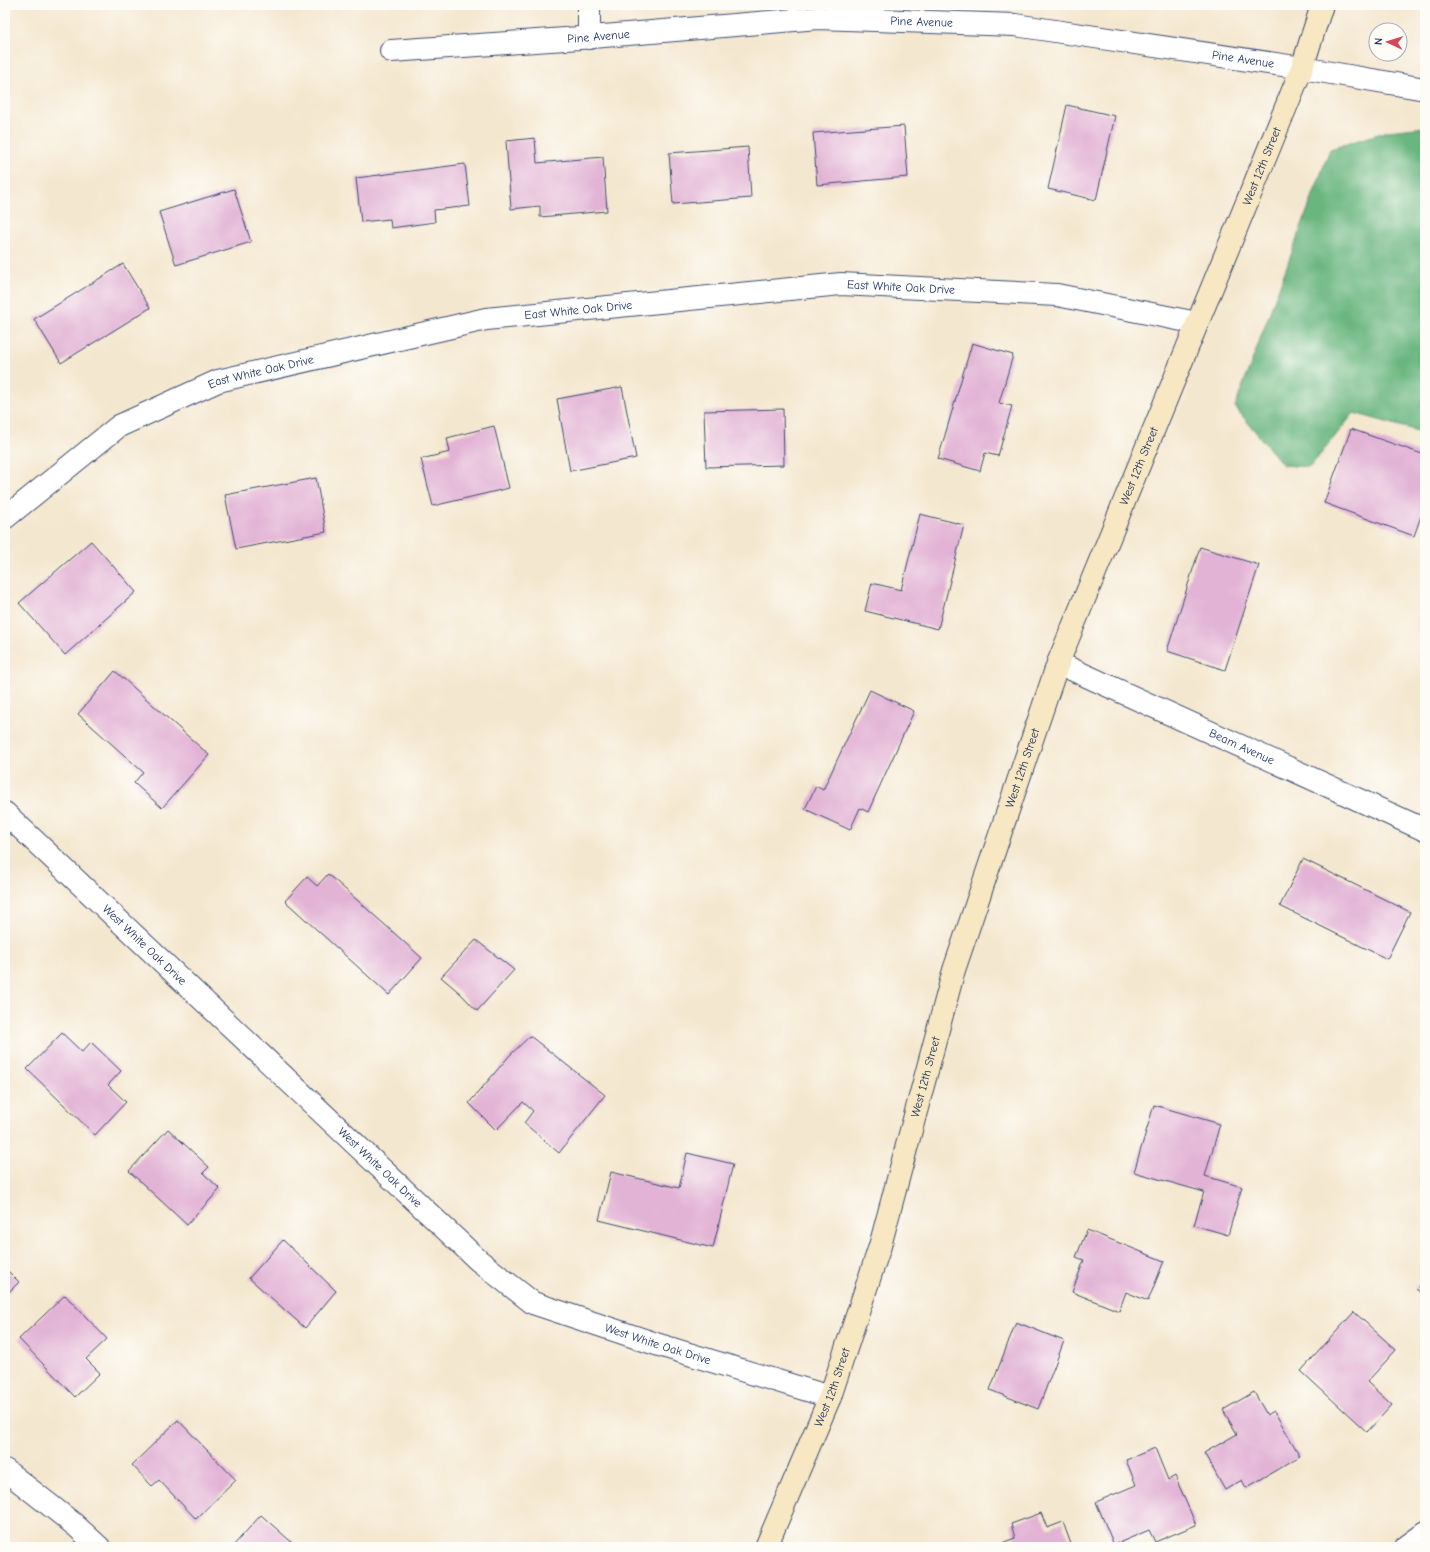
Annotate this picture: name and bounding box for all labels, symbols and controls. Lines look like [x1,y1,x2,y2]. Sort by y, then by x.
street label: Pine Avenue [890,14,953,30]
north arrow [1368,22,1408,62]
street label: Pine Avenue [567,27,630,46]
text: N [1372,37,1385,45]
street label: Pine Avenue [1211,48,1275,71]
street label: West 12th Street [1239,125,1284,207]
street label: East White Oak Drive [846,277,955,297]
street label: East White Oak Drive [524,298,633,322]
street label: East White Oak Drive [206,352,315,392]
street label: West 12th Street [1117,424,1161,507]
street label: West 12th Street [1002,726,1043,810]
street label: Beam Avenue [1207,726,1277,768]
street label: West White Oak Drive [100,902,189,988]
street label: West 12th Street [908,1035,943,1119]
street label: West White Oak Drive [335,1124,425,1210]
street label: West White Oak Drive [603,1320,712,1367]
street label: West 12th Street [811,1345,853,1429]

